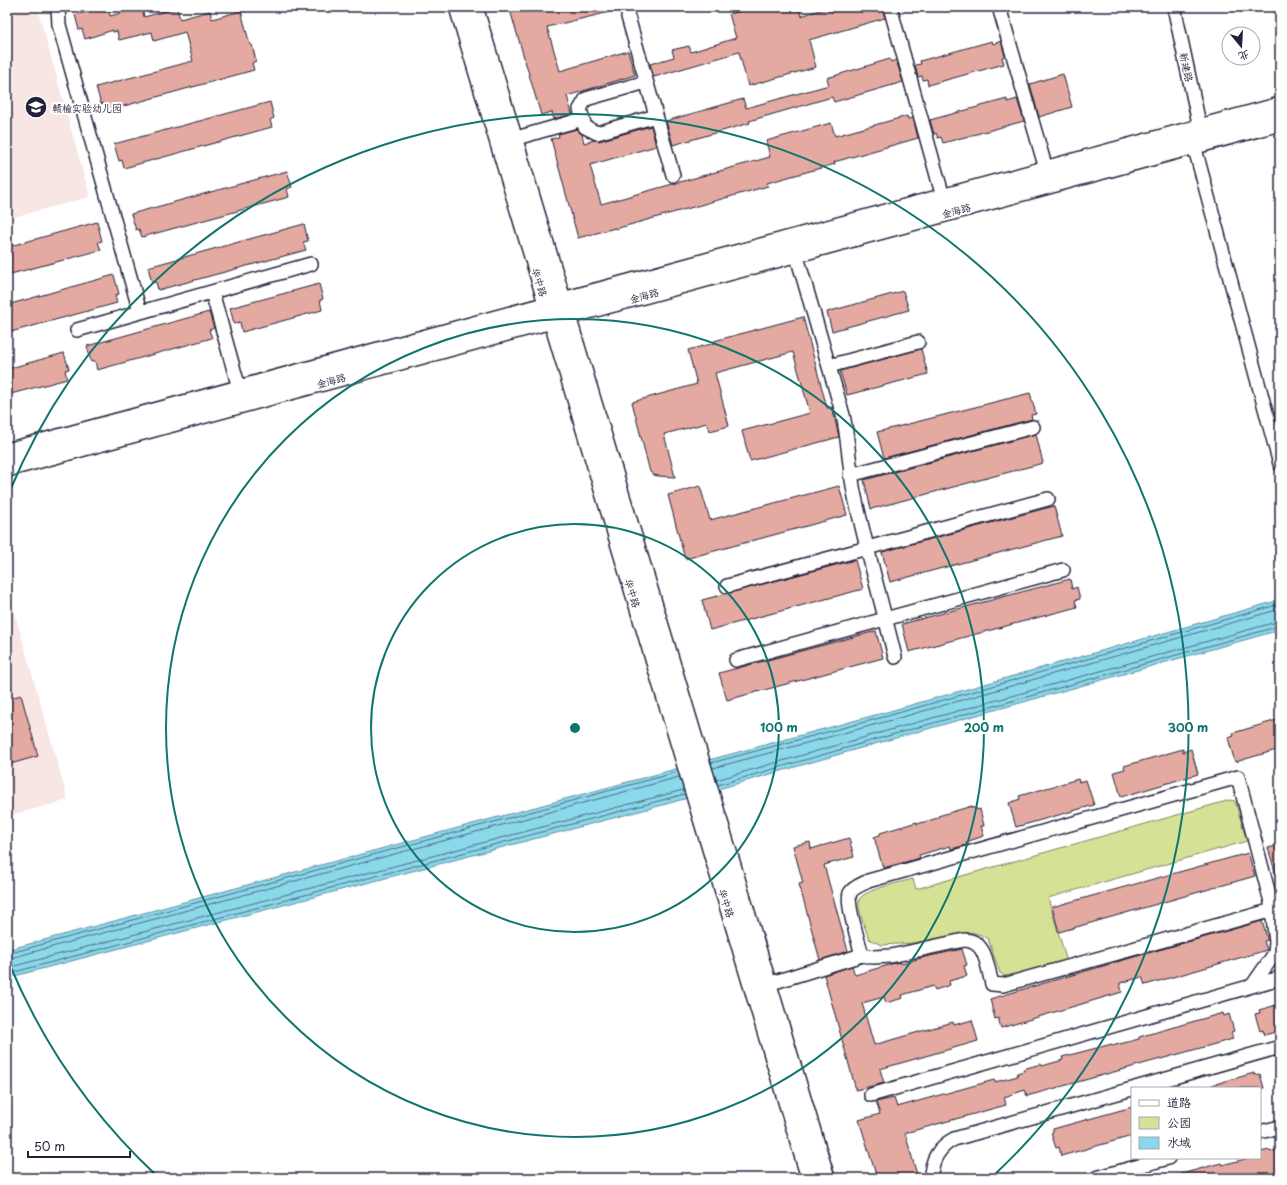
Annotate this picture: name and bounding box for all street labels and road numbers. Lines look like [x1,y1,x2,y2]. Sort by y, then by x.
street label: 新建路 [1177,51,1197,83]
street label: 金海路 [940,199,972,221]
street label: 华中路 [528,265,552,299]
street label: 金海路 [628,284,660,306]
street label: 金海路 [315,369,347,391]
street label: 华中路 [621,576,645,610]
street label: 华中路 [715,886,739,920]

